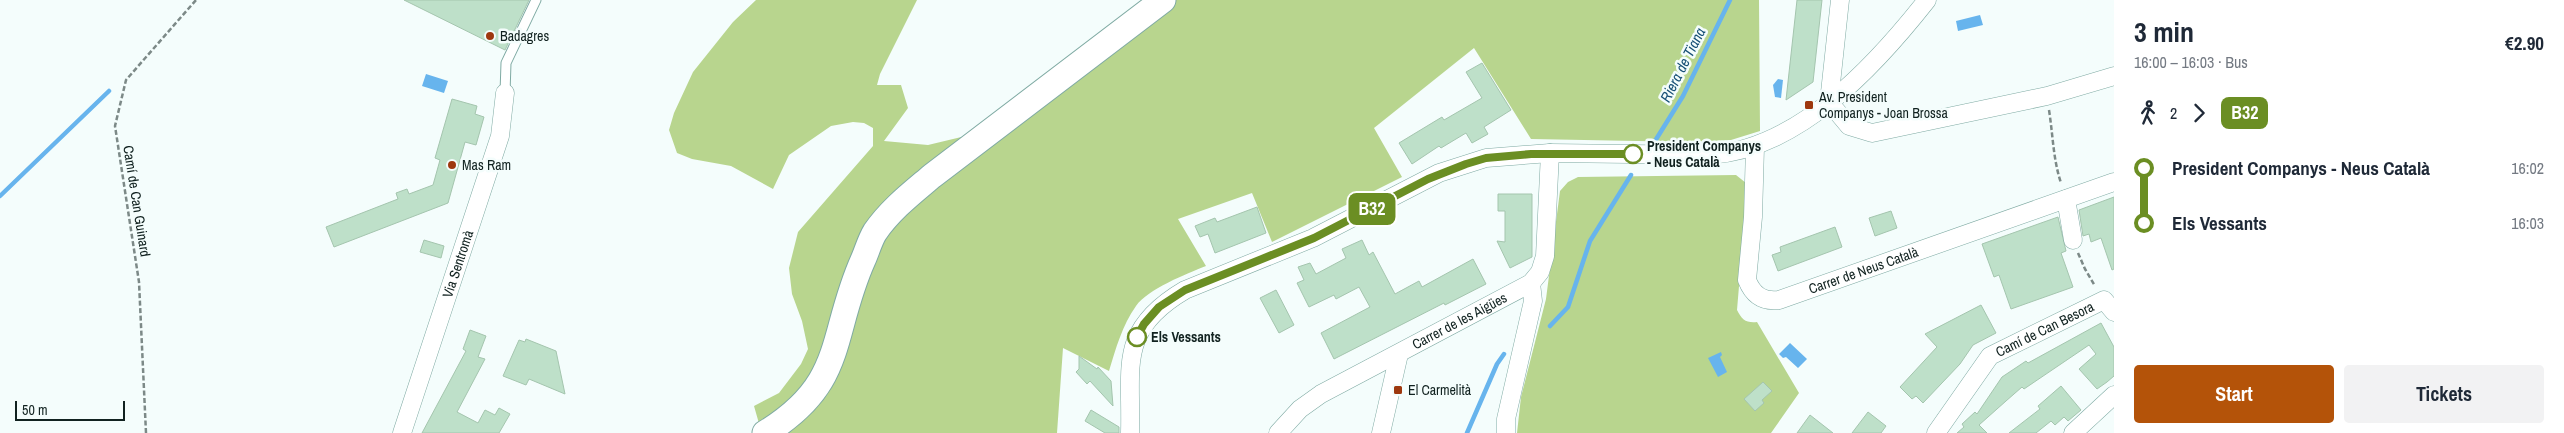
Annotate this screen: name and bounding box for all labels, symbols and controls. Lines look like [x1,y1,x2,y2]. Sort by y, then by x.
text: 3 min [2134,13,2194,51]
water label: Riera de Tiana [1655,24,1710,106]
place label: Badagres [500,27,549,45]
marker: Badagres [484,30,496,42]
text: €2.90 [2505,30,2544,56]
text: 16:00 – 16:03 · Bus [2134,51,2248,73]
place label: Av. President Companys - Joan Brossa [1818,88,1948,122]
marker: Av. President Companys - Joan Brossa [1803,99,1815,111]
icon: walk [2134,99,2162,127]
icon: forward [2185,99,2213,127]
text: B32 [2231,100,2258,125]
text: 2 [2170,102,2177,124]
place label: President Companys - Neus Català [1647,137,1761,171]
street label: Camí de Can Guinard [119,144,155,258]
marker: President Companys - Neus Català [1623,144,1643,164]
text: President Companys - Neus Català [2172,155,2430,181]
place label: Mas Ram [462,156,511,174]
text: 16:02 [2511,157,2544,179]
marker: Mas Ram [446,159,458,171]
line badge: B32 [1343,193,1401,225]
text: B32 [1358,196,1386,221]
text: Els Vessants [2172,210,2267,236]
text: 16:03 [2511,212,2544,234]
street label: Via Sentromà [438,227,477,300]
street label: Carrer de Neus Català [1806,242,1921,298]
street label: Carrer de les Aigües [1409,288,1510,353]
street label: Camí de Can Besora [1993,297,2097,361]
marker: Els Vessants [1127,327,1147,347]
place label: Els Vessants [1151,328,1221,346]
button: Start [2134,365,2334,423]
button: Tickets [2344,365,2544,423]
place label: El Carmelità [1408,381,1472,399]
marker: El Carmelità [1392,384,1404,396]
scale bar [15,398,125,421]
text: 50 m [22,401,48,419]

